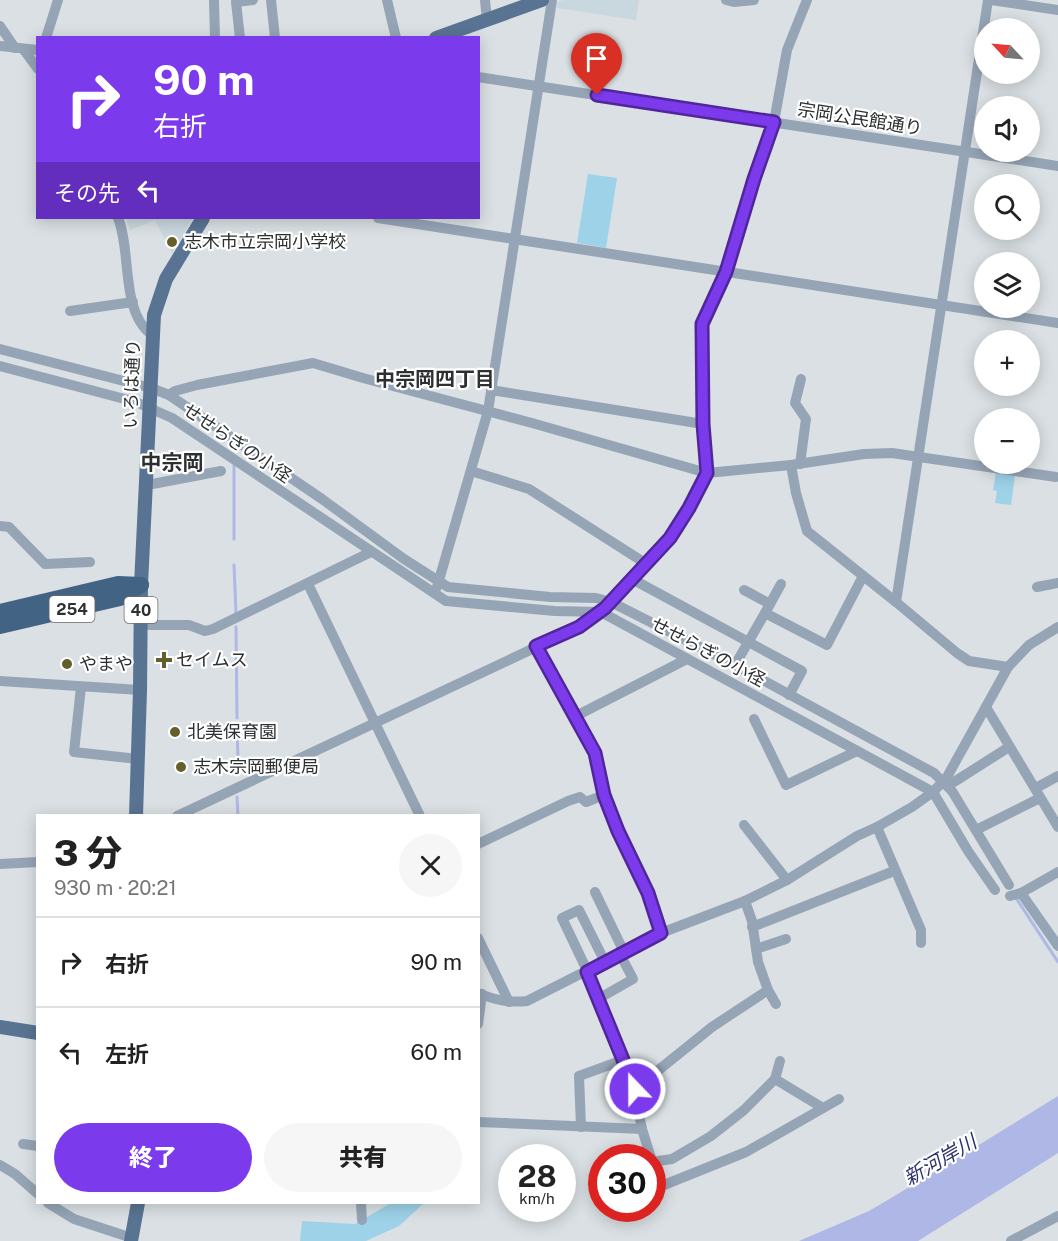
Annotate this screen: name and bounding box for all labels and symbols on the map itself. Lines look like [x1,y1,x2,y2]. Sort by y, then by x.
north arrow [974,18,1040,84]
pin [571,33,622,95]
street label: 宗岡公民館通り [796,98,924,139]
place label: 志木市立宗岡小学校 [184,231,346,252]
marker: 志木市立宗岡小学校 [165,235,179,249]
street label: いろは通り [119,339,144,429]
district label: 中宗岡四丁目 [375,367,495,391]
street label: せせらぎの小径 [179,399,295,487]
district label: 中宗岡 [141,450,204,475]
road number: 254 [50,596,94,622]
road number: 40 [124,597,158,623]
street label: せせらぎの小径 [648,613,769,690]
place label: セイムス [176,649,248,670]
place label: やまや [79,653,133,674]
marker: セイムス [157,653,171,667]
marker: やまや [60,657,74,671]
place label: 北美保育園 [187,721,277,742]
marker: 北美保育園 [168,725,182,739]
place label: 志木宗岡郵便局 [193,756,319,777]
marker: 志木宗岡郵便局 [174,760,188,774]
position arrow [603,1057,667,1121]
water label: 新河岸川 [899,1129,982,1190]
speed limit sign: 30 [588,1144,666,1222]

